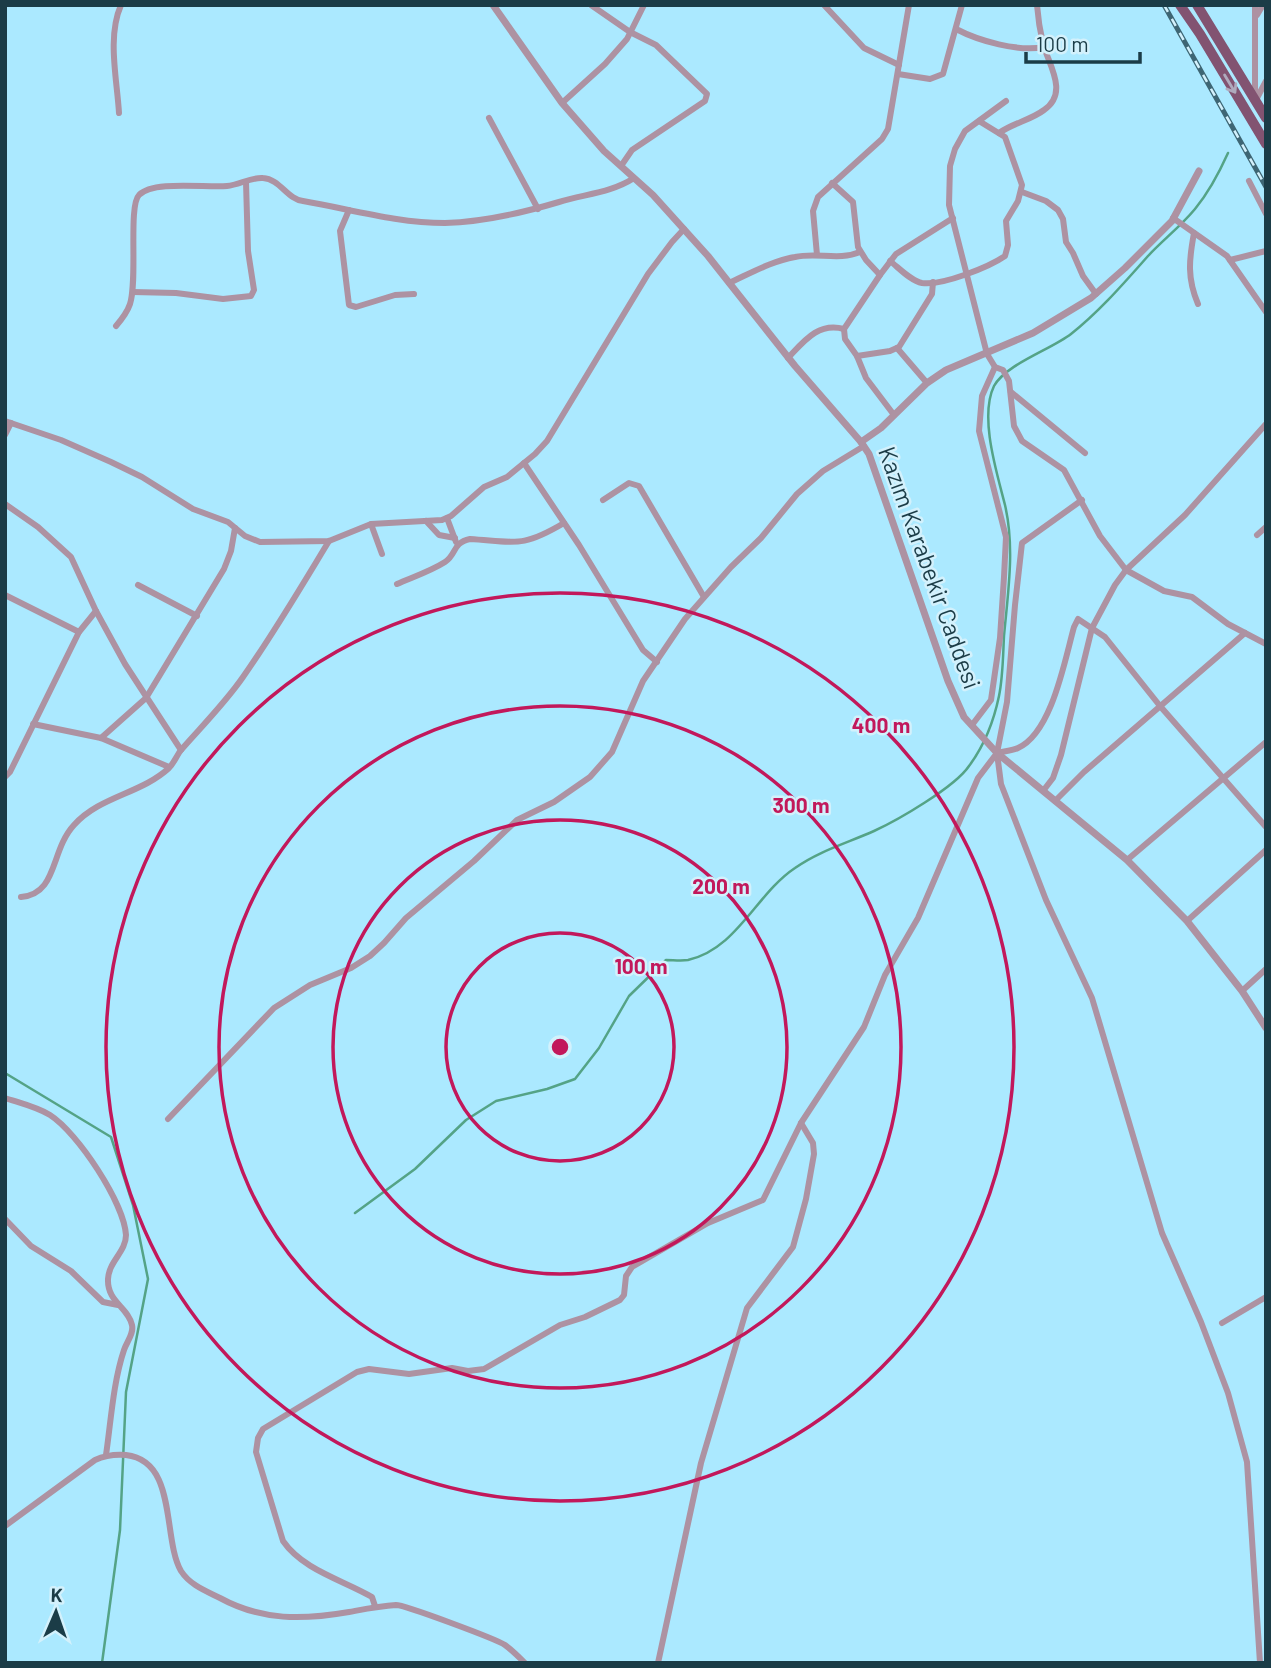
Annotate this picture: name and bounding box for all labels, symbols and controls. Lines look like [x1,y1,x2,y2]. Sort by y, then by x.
scale bar [1026,21,1140,65]
text: 100 m [1036,31,1089,56]
one-way arrow [1223,73,1237,93]
street label: Kazım Karabekir Caddesi [873,442,988,693]
text: 400 m [852,712,910,737]
text: 300 m [772,792,830,817]
text: 200 m [692,873,750,898]
text: 100 m [614,953,668,978]
centre of rings [548,1035,572,1059]
north arrow [21,1577,91,1647]
text: K [50,1583,63,1606]

